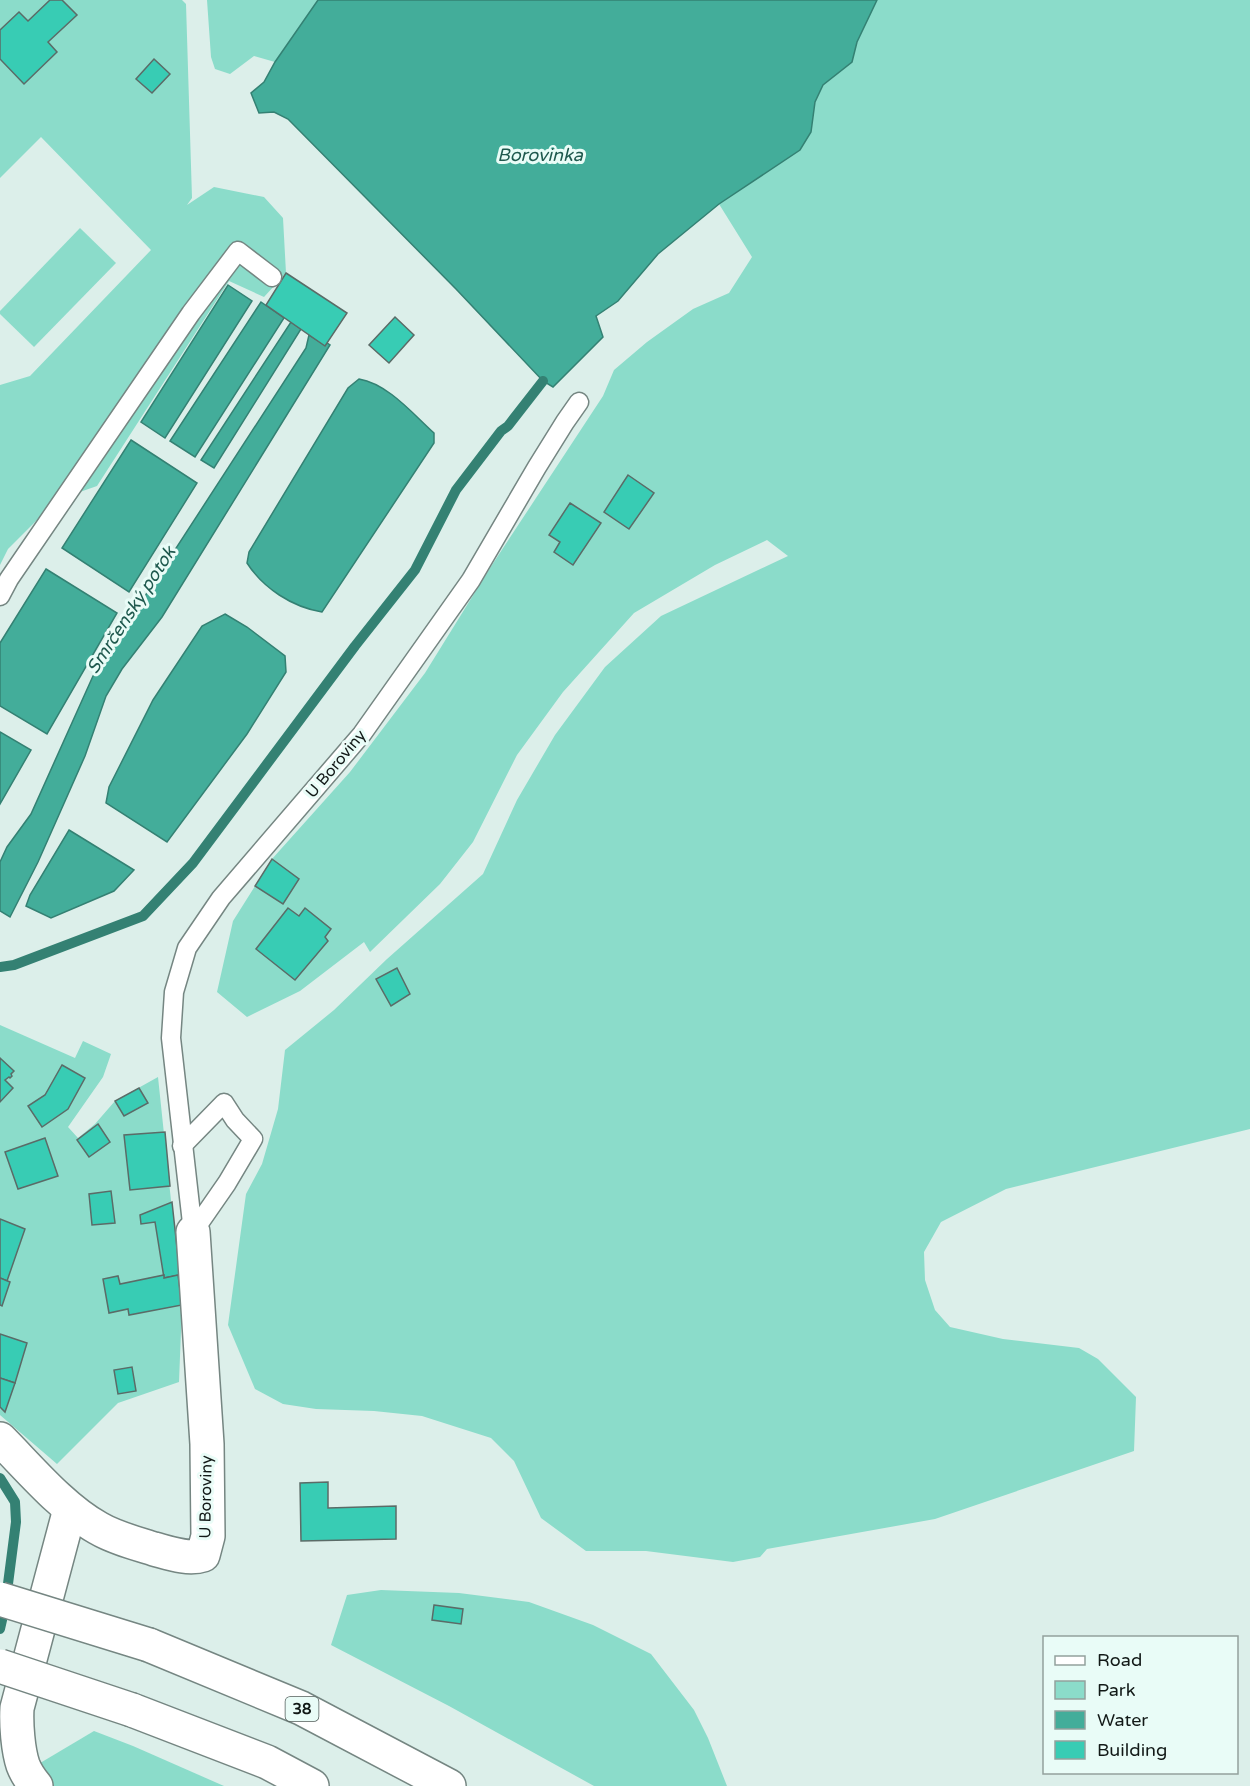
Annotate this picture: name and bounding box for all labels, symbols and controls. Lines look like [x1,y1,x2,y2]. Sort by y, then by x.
water label: Borovinka [497,144,584,166]
water label: Smrčenský potok [82,541,181,678]
street label: U Boroviny [302,725,371,802]
street label: U Boroviny [195,1455,217,1539]
legend [1043,1636,1238,1774]
text: Road [1097,1649,1142,1671]
text: Park [1097,1679,1136,1701]
road number: 38 [286,1697,318,1721]
text: Water [1097,1709,1148,1731]
text: Building [1097,1739,1167,1761]

